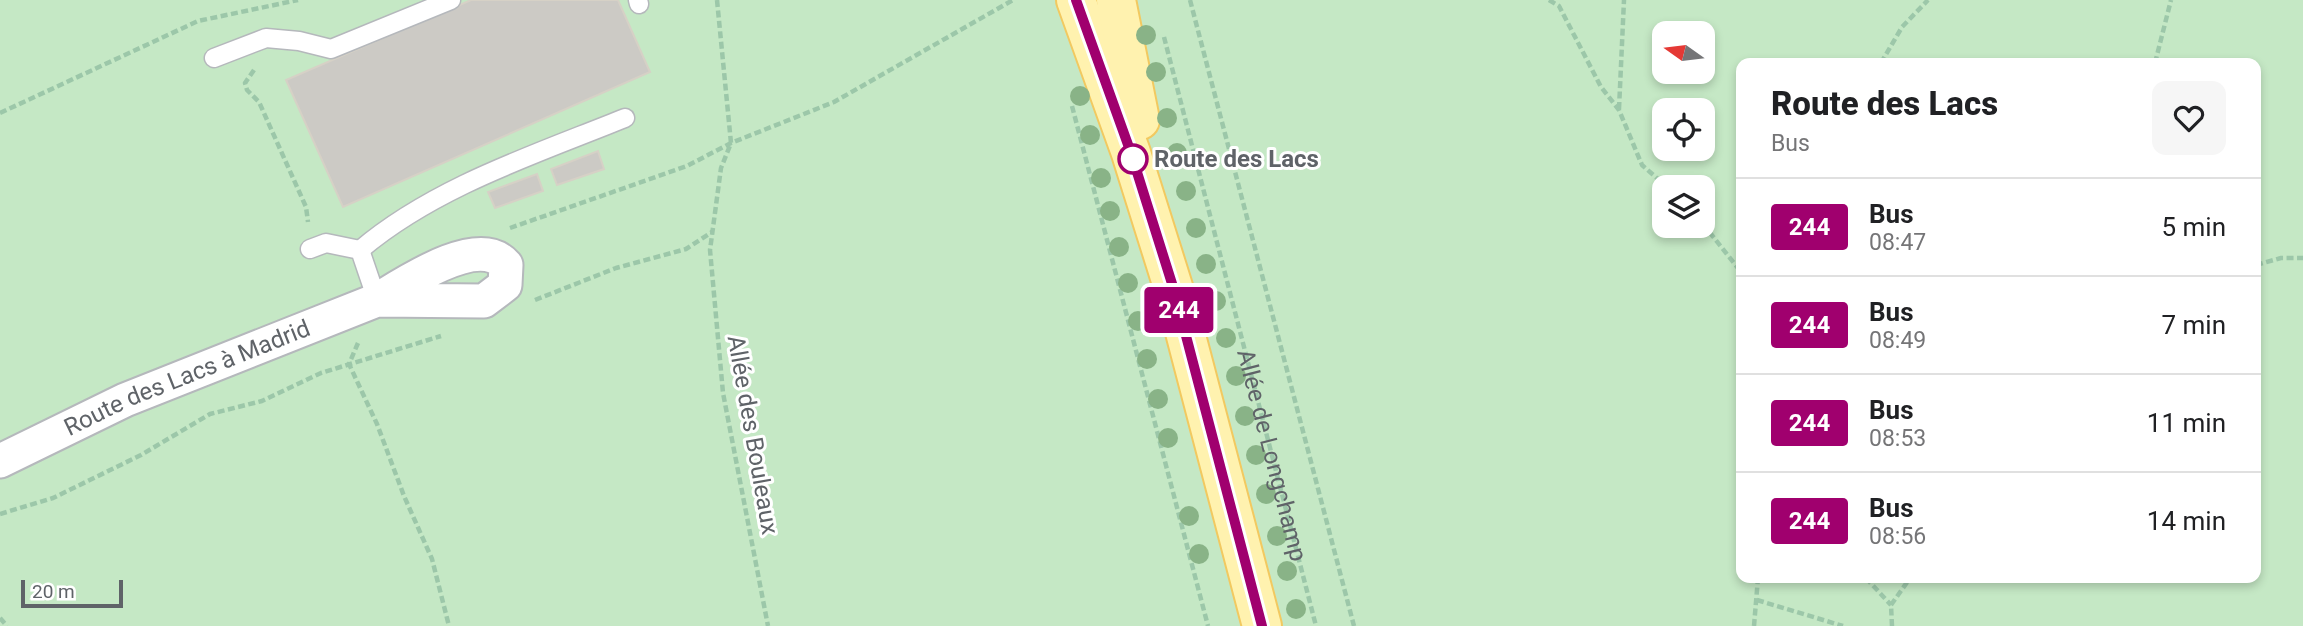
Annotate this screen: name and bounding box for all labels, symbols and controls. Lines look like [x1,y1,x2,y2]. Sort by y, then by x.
north arrow [1652,21,1715,84]
map controls [1652,21,1715,238]
button: heart [2152,81,2226,155]
text: Route des Lacs [1771,84,1998,123]
button: locate [1652,98,1715,161]
text: Bus [1771,130,1810,157]
marker: Route des Lacs [1118,144,1148,174]
place label: Route des Lacs [1154,145,1319,173]
button: layers [1652,175,1715,238]
text: Bus [1869,199,1914,229]
text: 5 min [2161,212,2226,242]
text: 244 [1789,213,1830,241]
text: 08:47 [1869,229,1926,256]
line badge: 244 [1139,287,1219,333]
text: 244 [1158,296,1200,324]
text: Bus [1869,297,1914,327]
text: 7 min [2161,310,2226,340]
text: 244 [1789,311,1830,339]
street label: Route des Lacs à Madrid [60,314,314,442]
text: 08:49 [1869,327,1926,354]
street label: Allée des Bouleaux [722,333,784,537]
street label: Allée de Longchamp [1231,346,1313,564]
text: Bus [1869,395,1914,425]
text: 11 min [2147,408,2226,438]
text: 244 [1789,409,1830,437]
text: 08:53 [1869,425,1926,452]
text: Bus [1869,493,1914,523]
text: 14 min [2147,506,2226,536]
text: 244 [1789,507,1830,535]
text: 08:56 [1869,523,1926,550]
scale bar [21,577,122,609]
text: 20 m [32,580,75,603]

